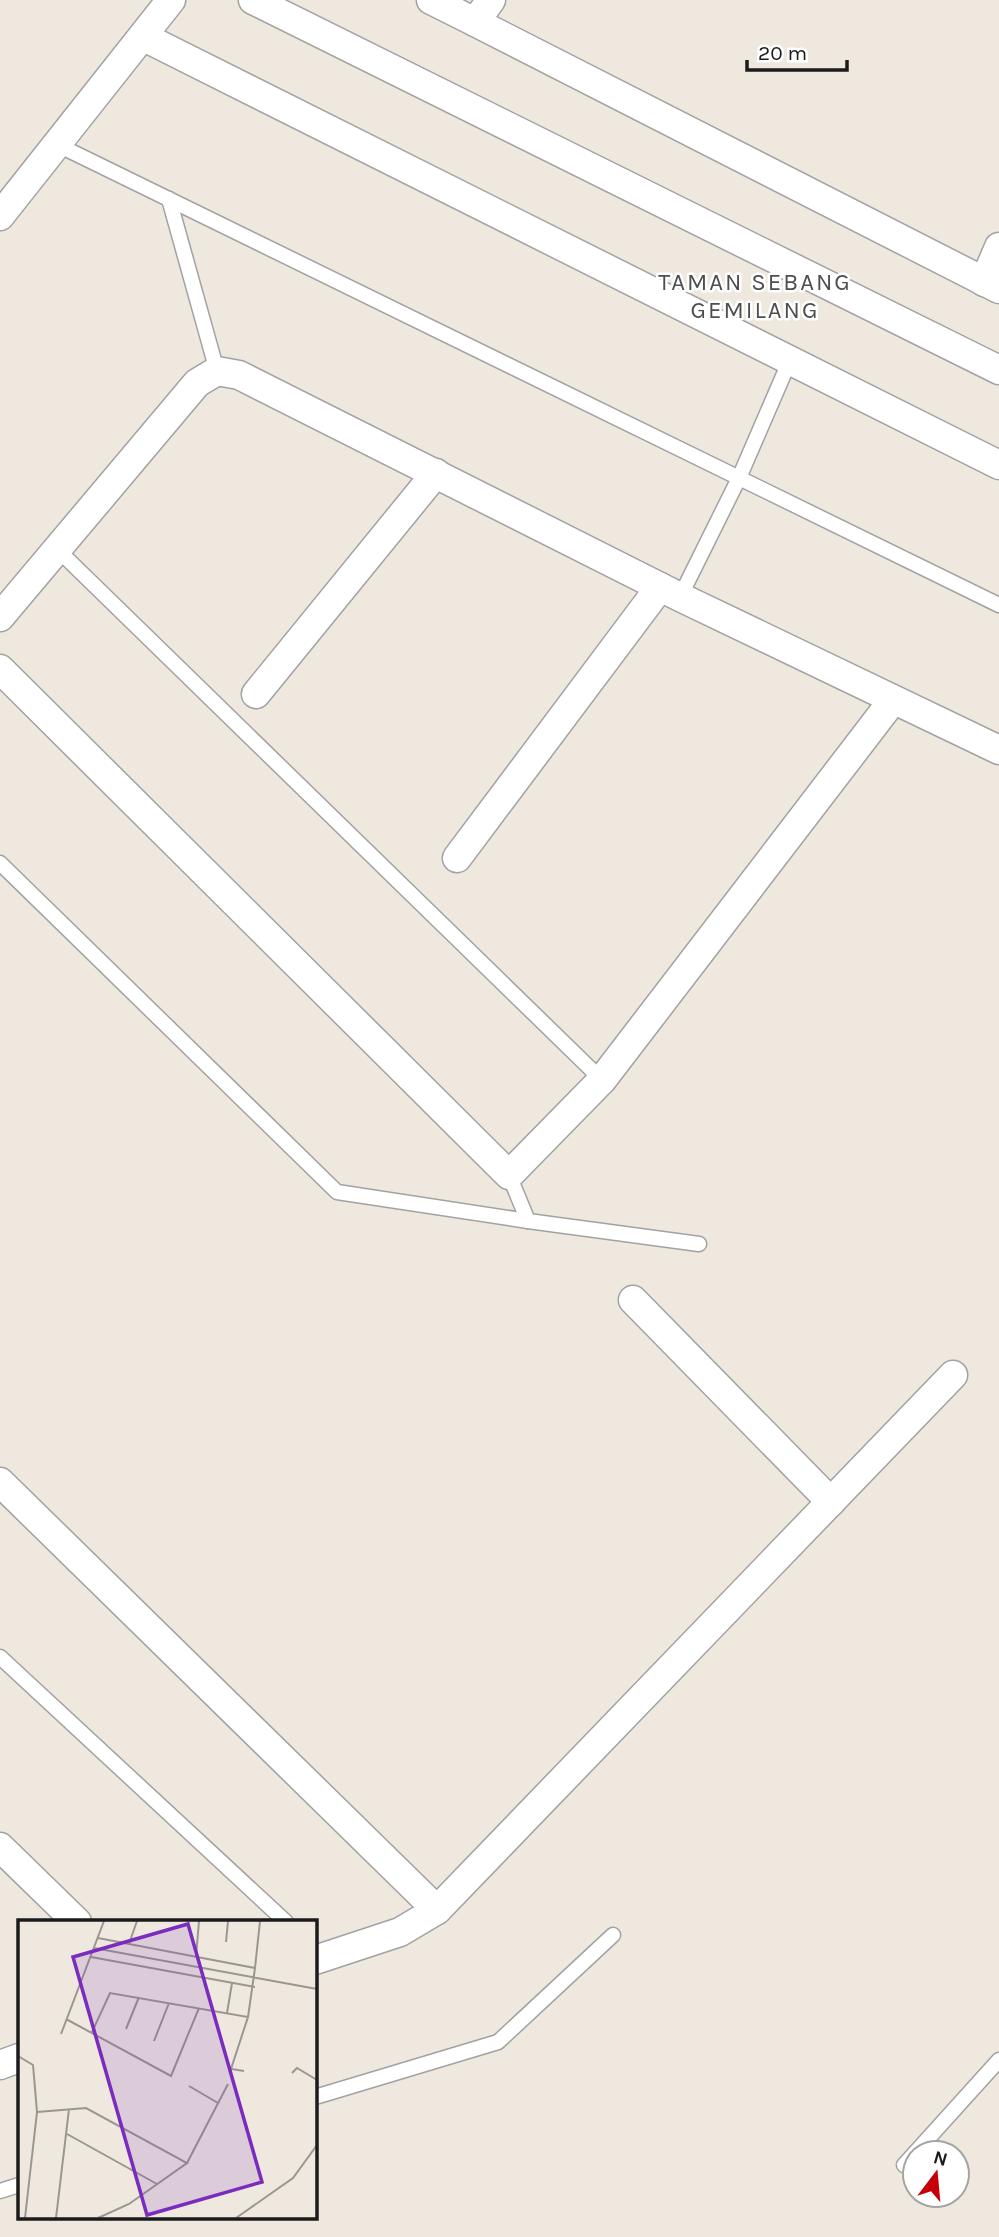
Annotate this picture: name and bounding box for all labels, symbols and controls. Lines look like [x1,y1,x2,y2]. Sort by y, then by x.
scale bar [747,28,847,72]
text: 20 m [758,41,807,65]
district label: TAMAN SEBANG GEMILANG [658,268,852,324]
inset map [18,1920,317,2220]
north arrow [901,2139,971,2209]
text: N [931,2146,950,2171]

